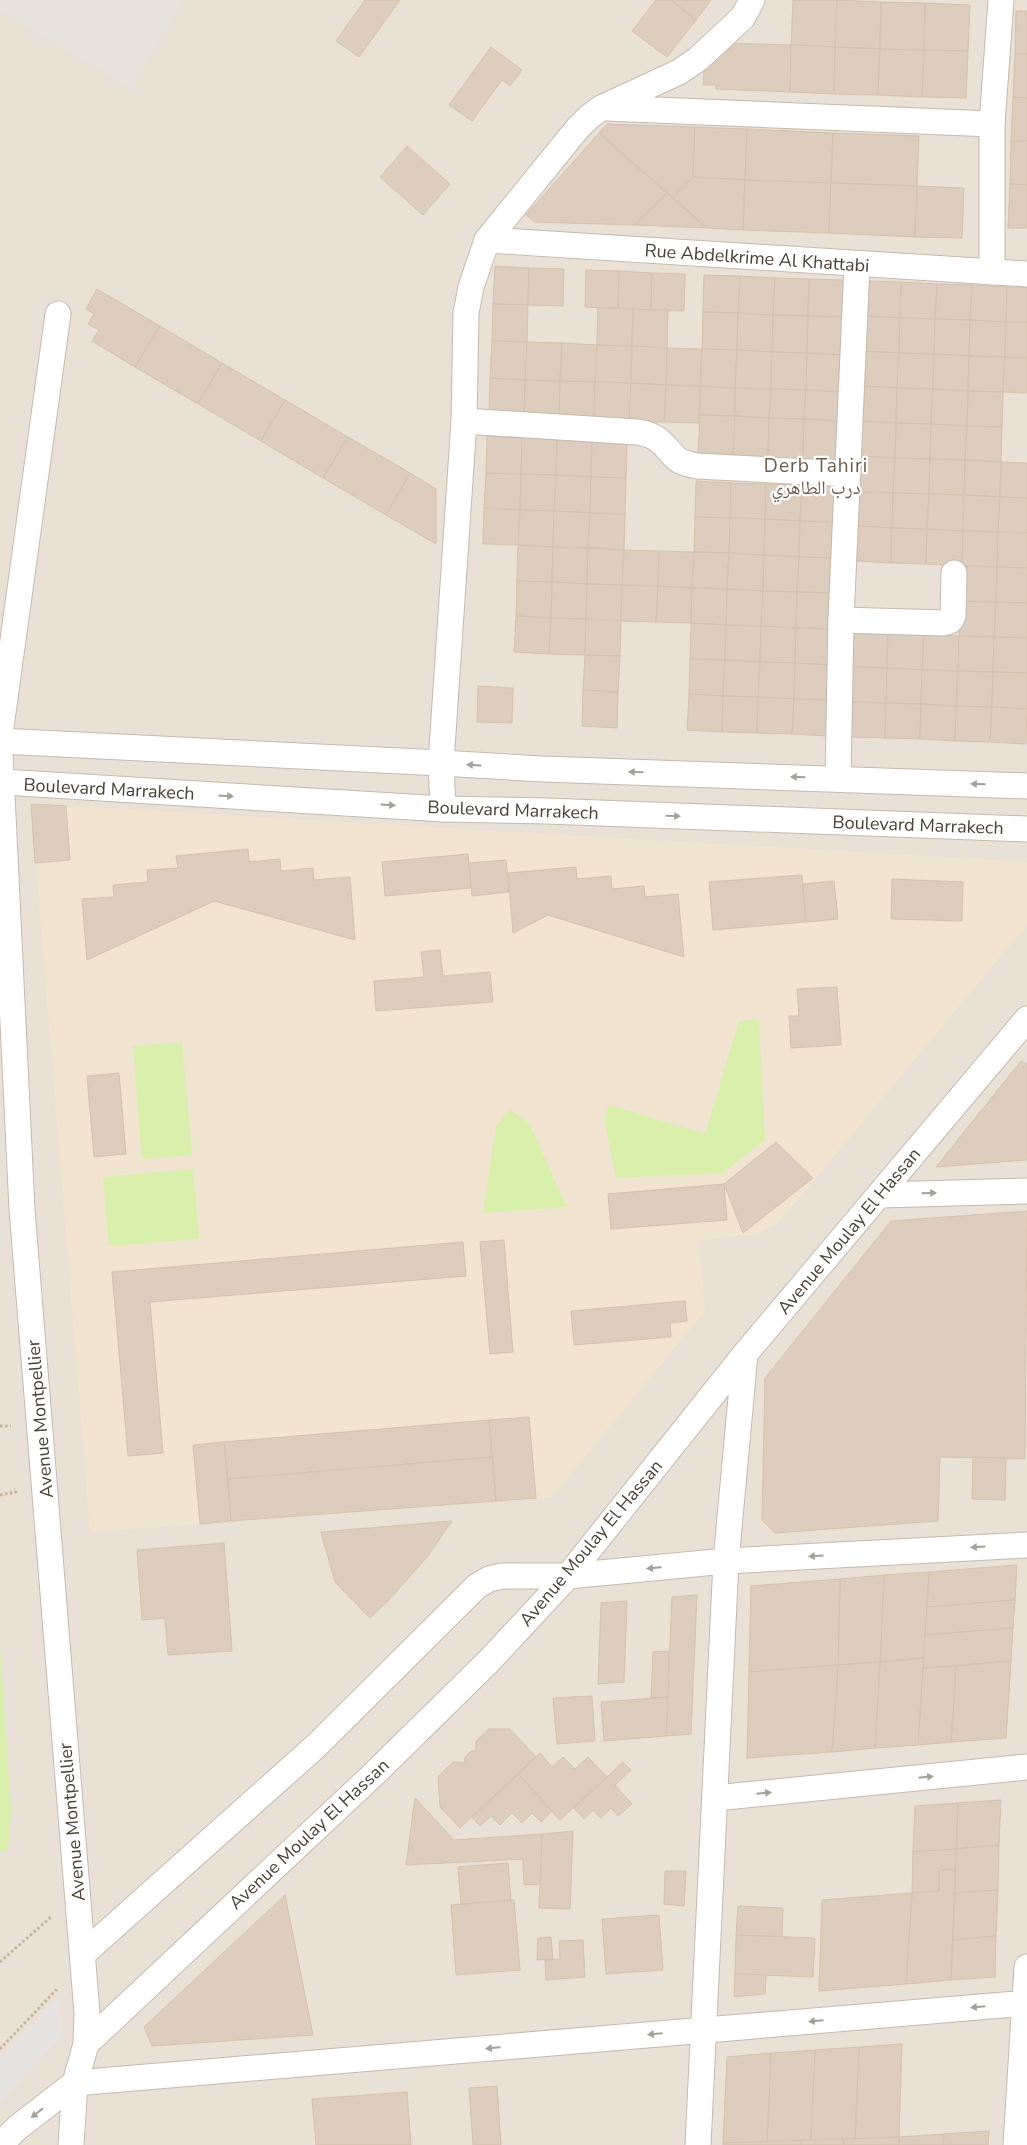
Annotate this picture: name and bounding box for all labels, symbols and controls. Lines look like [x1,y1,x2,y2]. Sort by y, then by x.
street label: Rue Abdelkrime Al Khattabi [644,238,870,278]
district label: Derb Tahiri درب الطاهري [764,453,868,503]
one-way arrow [465,760,481,768]
one-way arrow [628,768,644,776]
street label: Boulevard Marrakech [23,773,195,805]
one-way arrow [790,773,806,781]
one-way arrow [970,780,986,788]
one-way arrow [218,792,234,800]
street label: Boulevard Marrakech [427,795,599,825]
one-way arrow [380,802,396,810]
street label: Boulevard Marrakech [832,810,1004,840]
one-way arrow [665,812,681,820]
street label: Avenue Moulay El Hassan [772,1143,926,1319]
one-way arrow [921,1189,937,1197]
street label: Avenue Montpellier [21,1338,59,1499]
street label: Avenue Moulay El Hassan [514,1455,668,1631]
one-way arrow [970,1544,986,1552]
one-way arrow [808,1553,824,1561]
one-way arrow [646,1564,662,1572]
street label: Avenue Montpellier [53,1741,91,1902]
street label: Avenue Moulay El Hassan [224,1753,394,1915]
one-way arrow [918,1773,934,1781]
one-way arrow [756,1789,772,1797]
one-way arrow [970,2003,986,2011]
one-way arrow [808,2017,824,2025]
one-way arrow [646,2031,662,2039]
one-way arrow [484,2044,500,2052]
one-way arrow [31,2107,44,2118]

